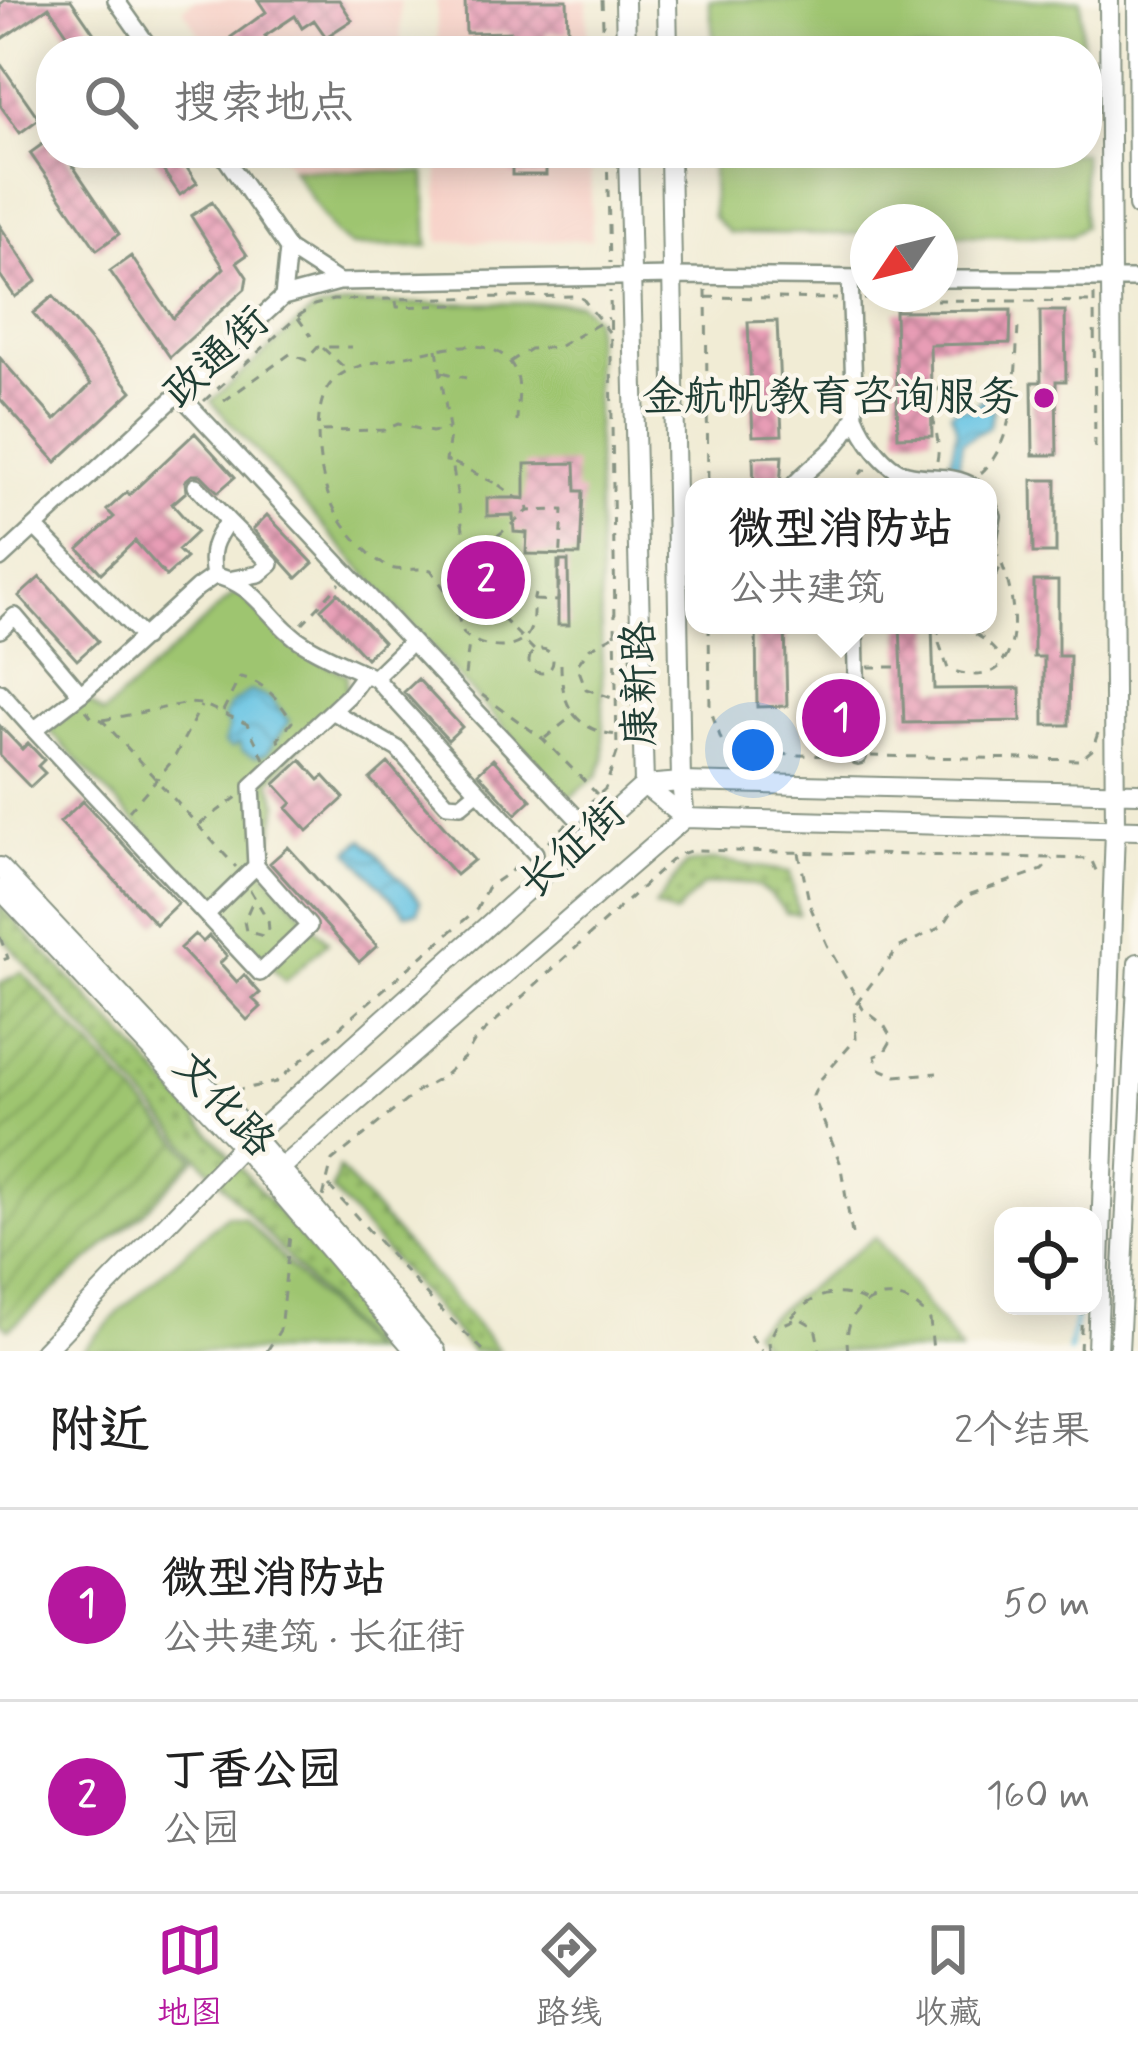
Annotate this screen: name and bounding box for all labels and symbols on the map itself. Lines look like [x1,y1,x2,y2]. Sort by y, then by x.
north arrow [850,204,958,312]
street label: 政通街 [152,295,282,421]
place label: 金航帆教育咨询服务 [642,371,1020,426]
marker: 金航帆教育咨询服务 [1031,385,1057,411]
pin: 2 [447,535,525,625]
street label: 康新路 [612,621,670,747]
pin: 1 [802,673,880,763]
your location [723,720,783,780]
street label: 长征街 [508,786,638,912]
street label: 文化路 [160,1040,286,1170]

